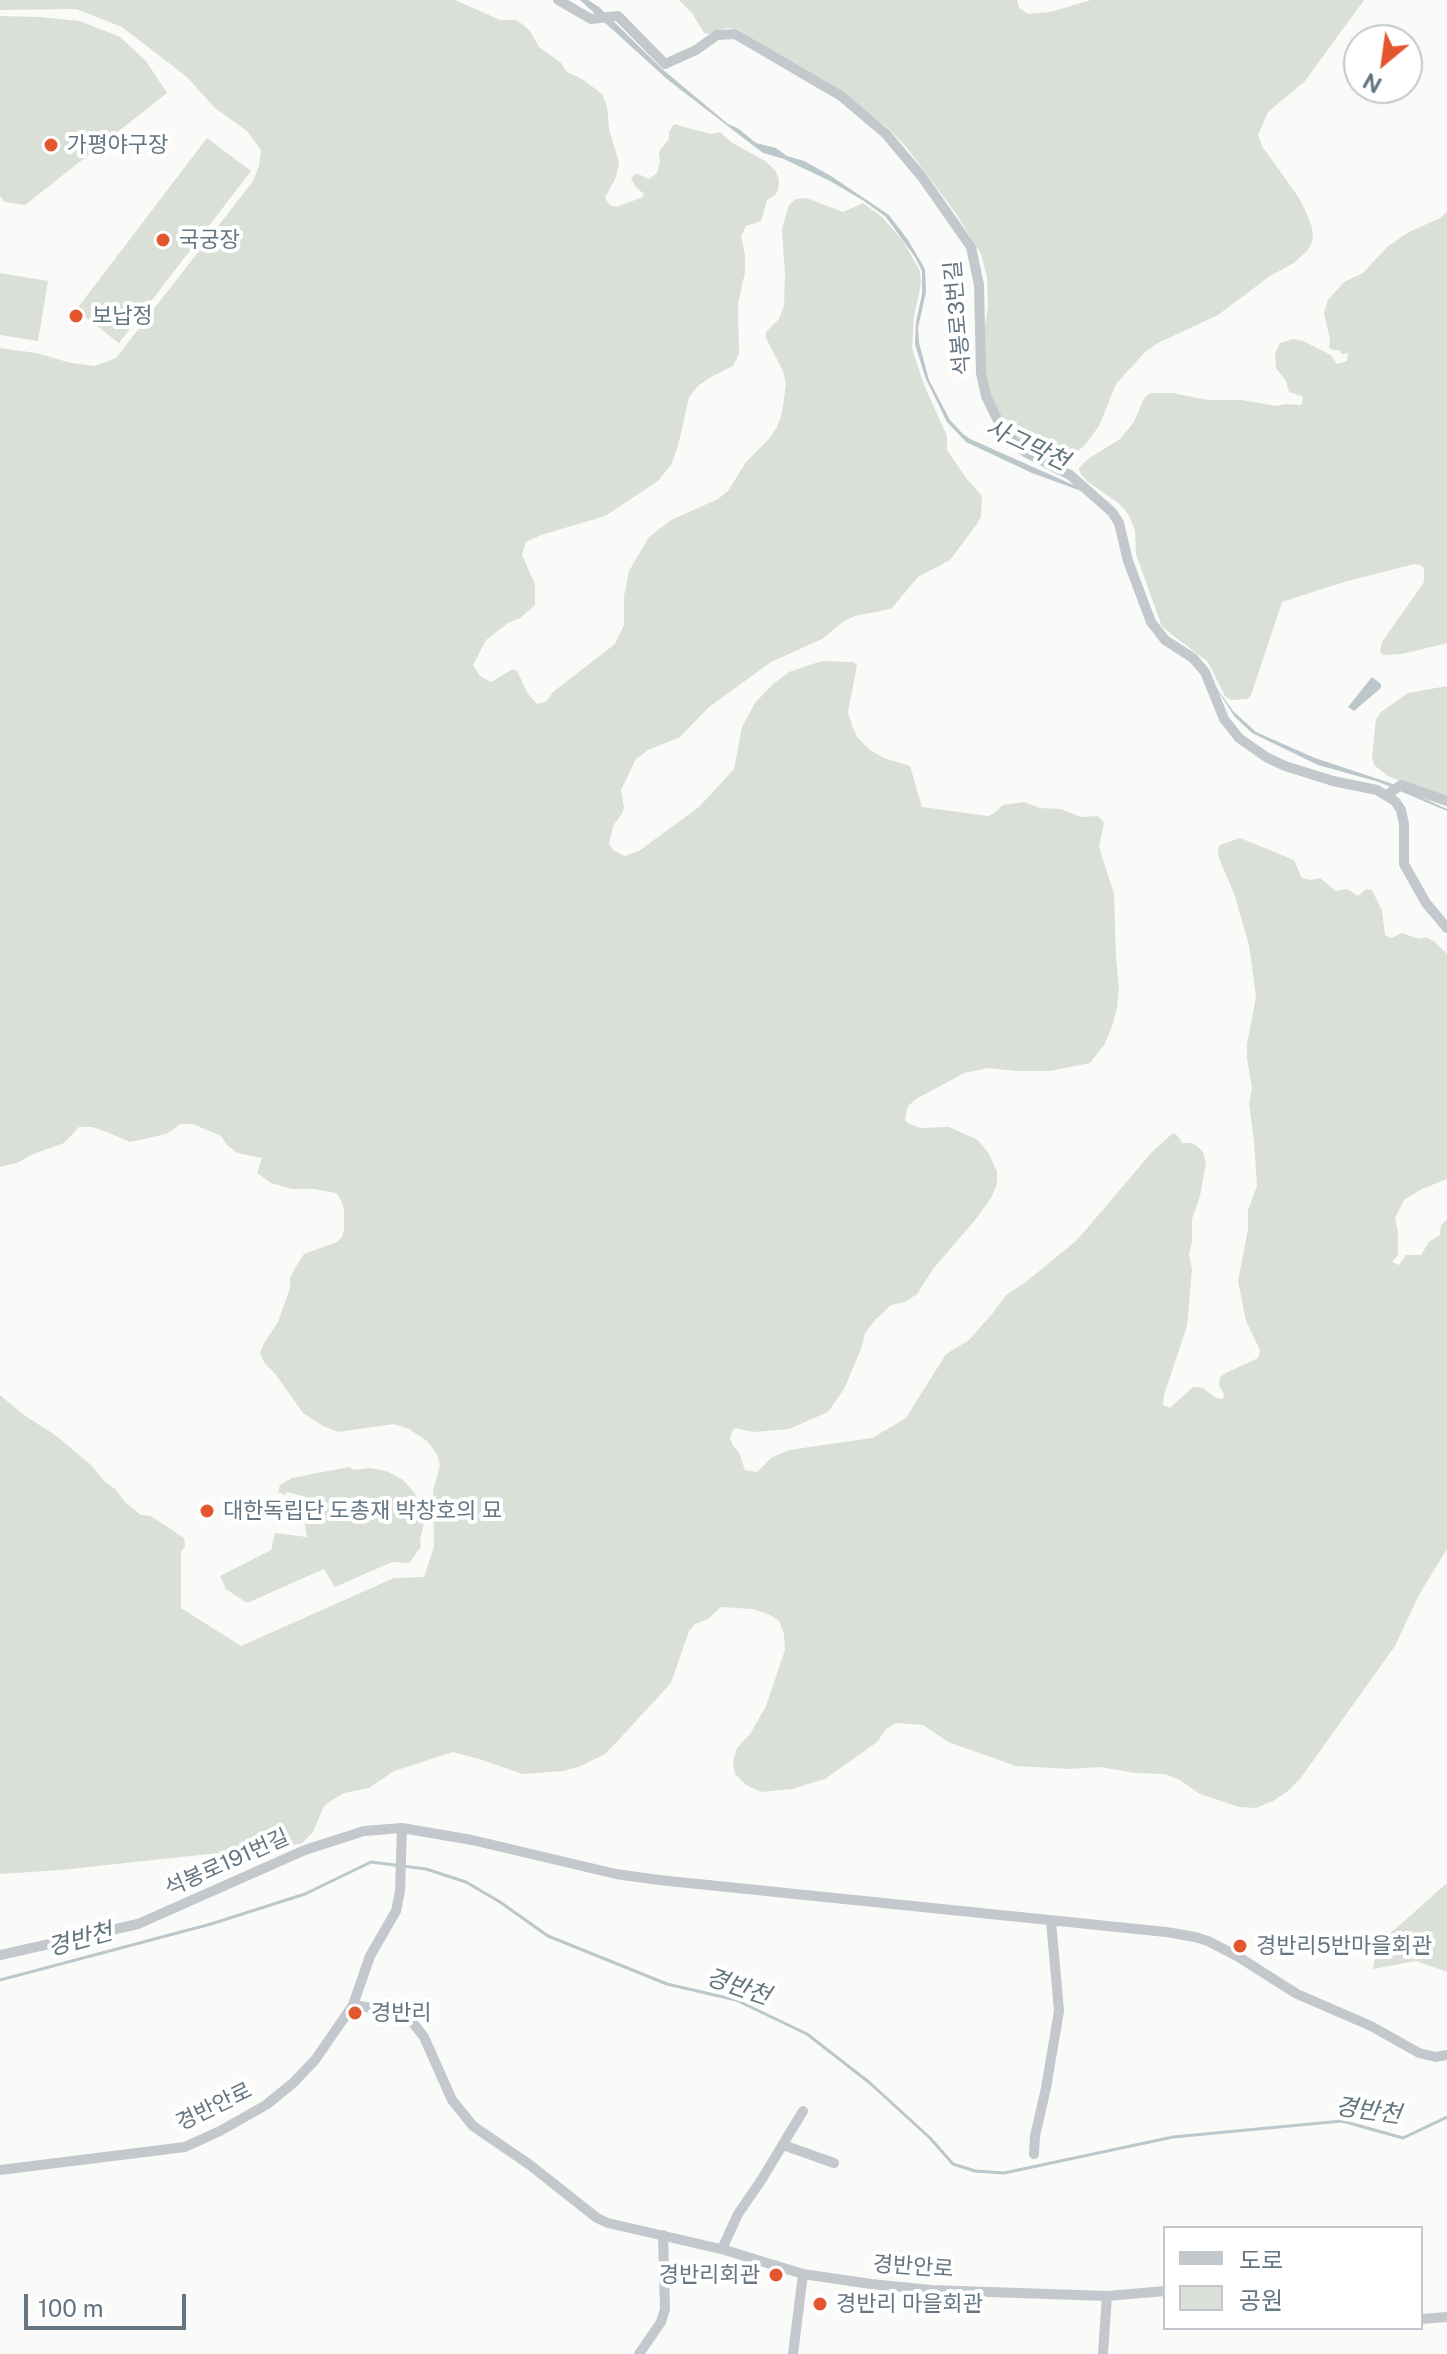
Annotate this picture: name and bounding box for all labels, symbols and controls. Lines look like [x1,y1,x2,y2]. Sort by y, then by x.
north arrow [1343,24,1423,104]
text: N [1359,68,1386,99]
place label: 가평야구장 [67,132,168,158]
marker: 가평야구장 [42,136,60,154]
place label: 국궁장 [179,227,240,253]
marker: 국궁장 [154,231,172,249]
street label: 석봉로3번길 [940,260,976,376]
place label: 보납정 [92,303,153,329]
marker: 보납정 [67,307,85,325]
water label: 사그막천 [981,413,1073,477]
place label: 대한독립단 도총재 박창호의 묘 [223,1498,502,1524]
marker: 대한독립단 도총재 박창호의 묘 [198,1502,216,1520]
street label: 석봉로191번길 [161,1824,293,1902]
water label: 경반천 [44,1918,116,1962]
place label: 경반리5반마을회관 [1256,1933,1432,1959]
marker: 경반리5반마을회관 [1231,1937,1249,1955]
water label: 경반천 [702,1963,774,2011]
place label: 경반리 [371,2000,432,2026]
marker: 경반리 [346,2004,364,2022]
street label: 경반안로 [172,2077,256,2137]
water label: 경반천 [1333,2092,1403,2130]
legend [1163,2226,1423,2330]
text: 도로 [1239,2246,1283,2274]
street label: 경반안로 [872,2251,954,2283]
place label: 경반리회관 [659,2262,760,2288]
marker: 경반리회관 [767,2266,785,2284]
scale bar [28,2278,190,2328]
text: 공원 [1239,2286,1283,2314]
place label: 경반리 마을회관 [836,2291,983,2317]
text: 100 m [38,2294,104,2322]
marker: 경반리 마을회관 [811,2295,829,2313]

